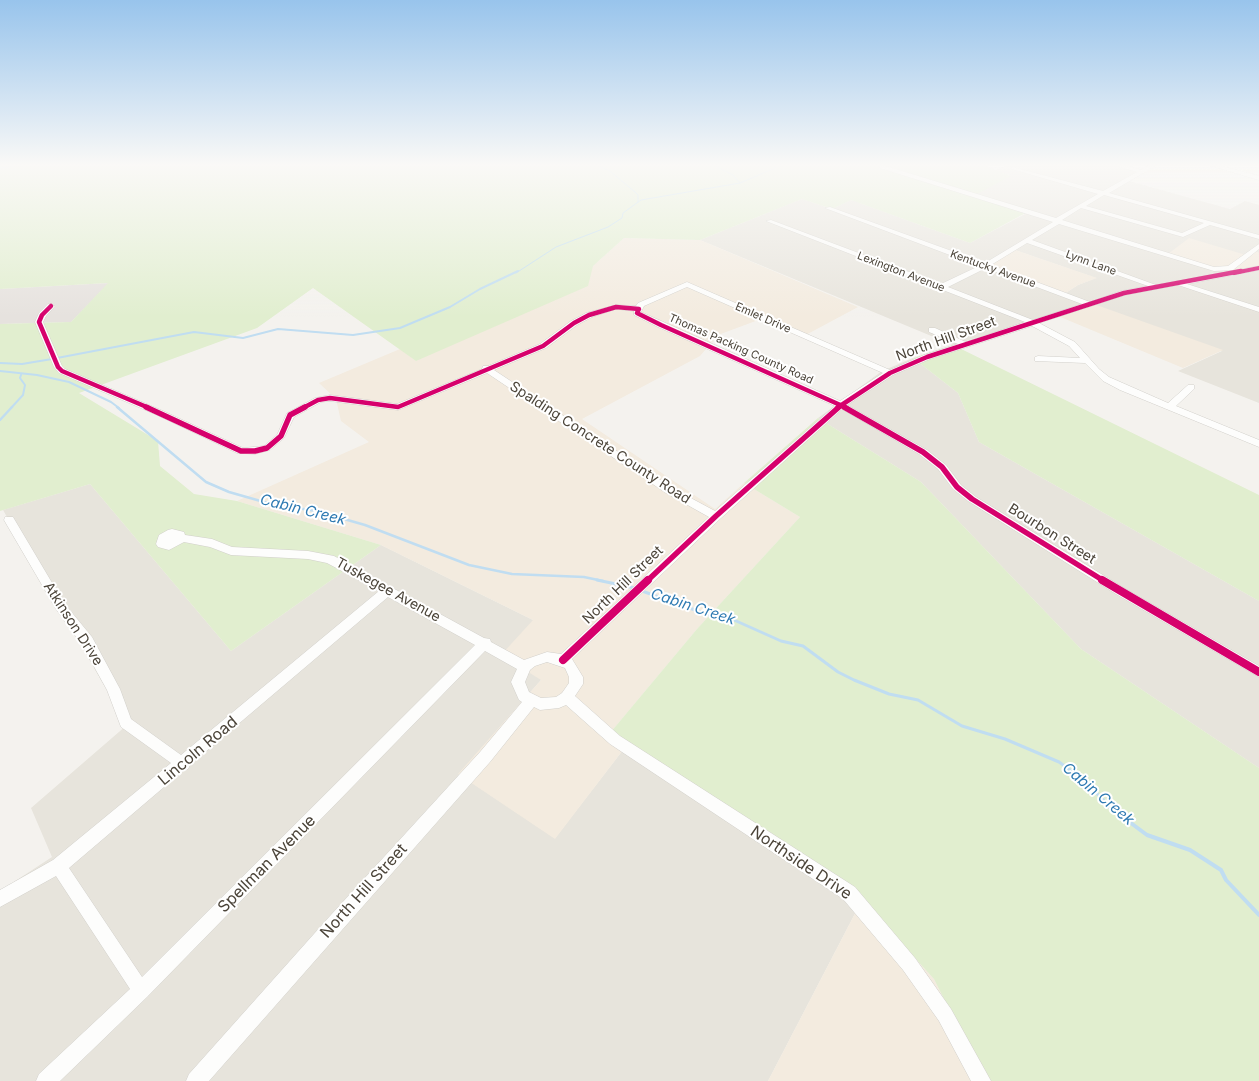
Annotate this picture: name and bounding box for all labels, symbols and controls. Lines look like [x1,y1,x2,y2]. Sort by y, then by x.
street label: Kentucky Avenue [948,247,1038,291]
street label: Lynn Lane [1064,248,1118,278]
street label: Lexington Avenue [855,249,947,295]
street label: Emlet Drive [733,300,793,336]
street label: Thomas Packing County Road [667,311,815,387]
street label: North Hill Street [894,313,998,365]
street label: Spalding Concrete County Road [507,378,693,508]
water label: Cabin Creek [258,491,348,529]
street label: Bourbon Street [1005,500,1099,568]
street label: North Hill Street [579,542,667,628]
street label: Tuskegee Avenue [333,554,443,626]
street label: Atkinson Drive [40,579,106,669]
water label: Cabin Creek [648,585,738,629]
street label: Lincoln Road [154,712,242,790]
water label: Cabin Creek [1059,759,1137,829]
street label: Spellman Avenue [214,811,320,917]
street label: Northside Drive [747,822,855,904]
street label: North Hill Street [317,840,411,942]

